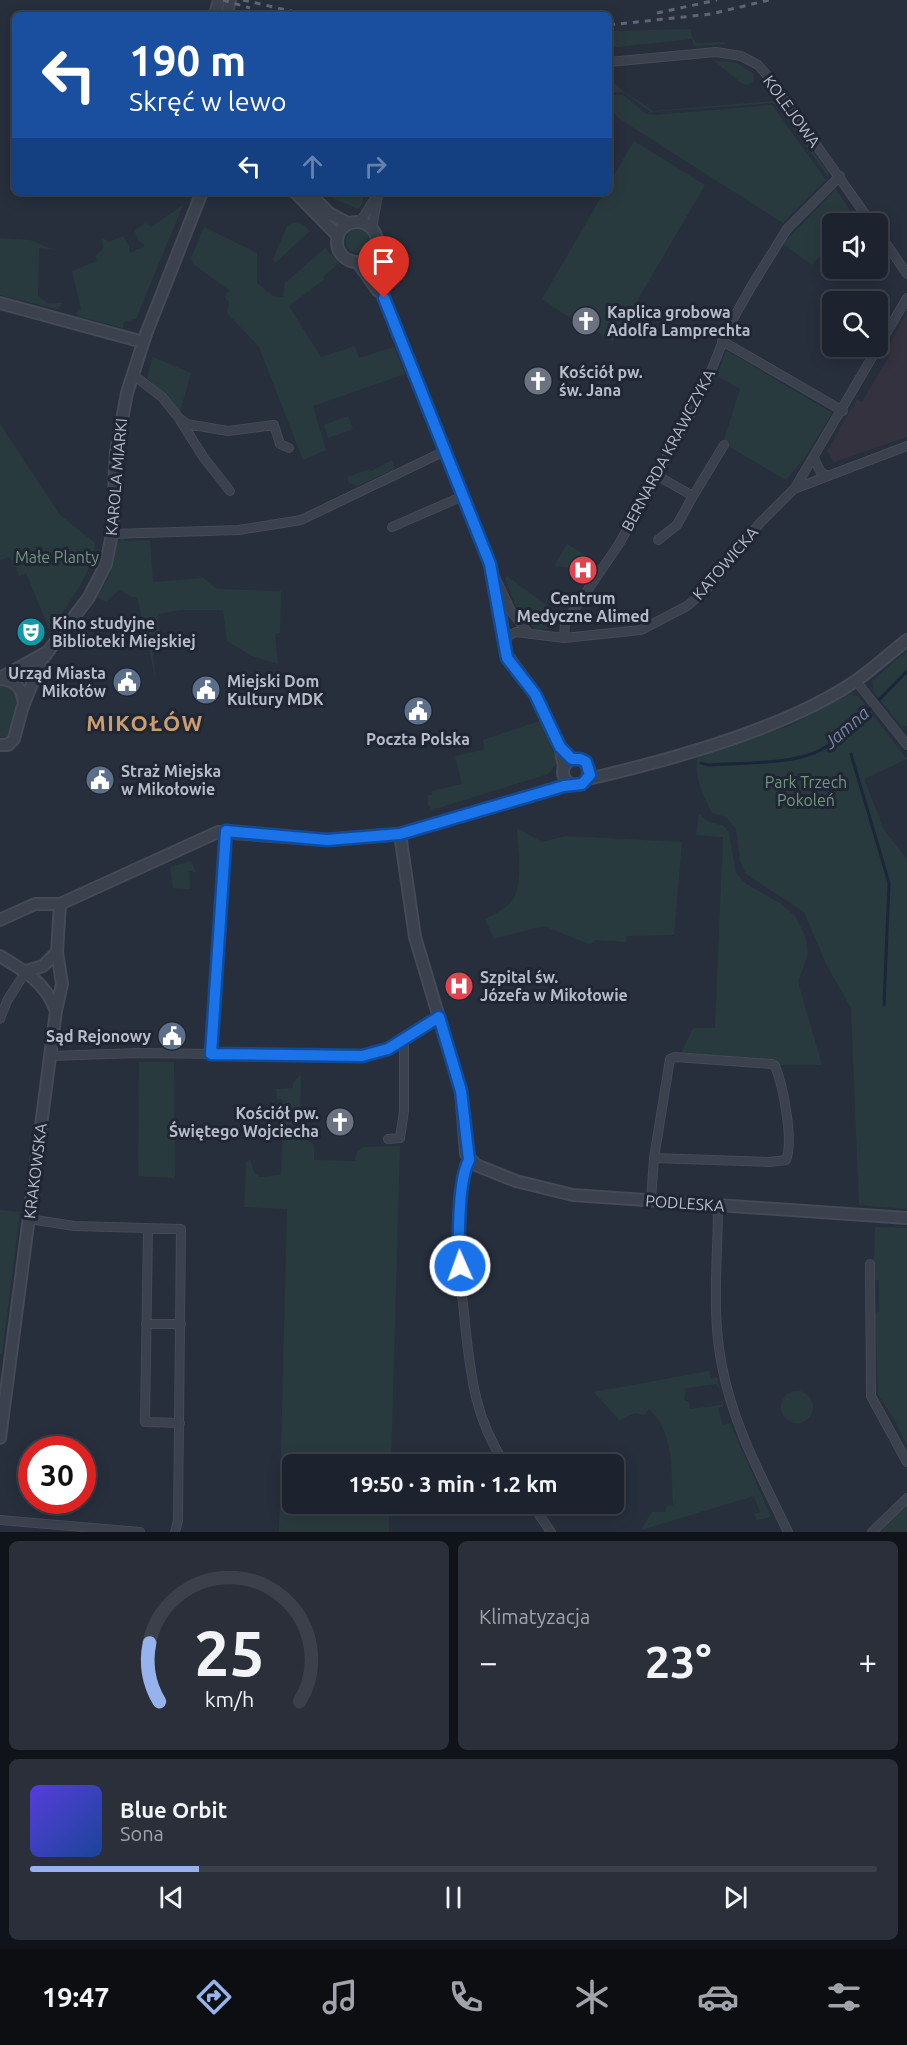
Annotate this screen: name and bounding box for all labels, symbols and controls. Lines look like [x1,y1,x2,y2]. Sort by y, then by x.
icon: left [30,36,108,114]
text: 190 m [129,37,246,84]
street label: KOLEJOWA [760,72,824,151]
text: Skręć w lewo [129,86,286,116]
icon: left [233,150,266,183]
icon: ahead [296,150,329,183]
icon: right [359,150,392,183]
map controls [822,213,888,357]
button: sound [822,213,888,279]
pin [358,236,409,298]
icon: arrive [367,245,400,278]
button: search [822,291,888,357]
place label: Kaplica grobowa Adolfa Lamprechta [607,303,750,339]
church icon: Kaplica grobowa Adolfa Lamprechta [570,305,602,337]
place label: Kościół pw. św. Jana [559,363,643,399]
church icon: Kościół pw. św. Jana [522,365,554,397]
street label: BERNARDA KRAWCZYKA [618,366,719,534]
street label: KAROLA MIARKI [102,417,130,537]
street label: KATOWICKA [689,523,762,603]
park label: Małe Planty [15,548,99,566]
hospital icon: Centrum Medyczne Alimed [567,554,599,586]
place label: Centrum Medyczne Alimed [517,589,649,625]
place label: Kino studyjne Biblioteki Miejskiej [52,614,196,650]
theatre icon: Kino studyjne Biblioteki Miejskiej [15,616,47,648]
place label: Urząd Miasta Mikołów [8,664,106,700]
public building icon: Urząd Miasta Mikołów [111,666,143,698]
place label: Miejski Dom Kultury MDK [227,672,324,708]
public building icon: Miejski Dom Kultury MDK [190,674,222,706]
public building icon: Poczta Polska [402,695,434,727]
water label: Jamna [819,702,873,753]
district label: MIKOŁÓW [86,710,204,735]
place label: Poczta Polska [366,730,470,748]
place label: Straż Miejska w Mikołowie [121,762,221,798]
public building icon: Straż Miejska w Mikołowie [84,764,116,796]
park label: Park Trzech Pokoleń [765,773,847,809]
place label: Szpital św. Józefa w Mikołowie [480,968,628,1004]
hospital icon: Szpital św. Józefa w Mikołowie [443,970,475,1002]
public building icon: Sąd Rejonowy [156,1020,188,1052]
place label: Sąd Rejonowy [46,1027,151,1046]
place label: Kościół pw. Świętego Wojciecha [169,1104,319,1141]
church icon: Kościół pw. Świętego Wojciecha [324,1106,356,1138]
street label: KRAKOWSKA [20,1122,50,1220]
street label: PODLESKA [645,1191,726,1215]
position arrow [428,1234,492,1298]
speed limit sign: 30 [18,1436,96,1514]
text: 19:50 · 3 min · 1.2 km [348,1471,558,1496]
text: Klimatyzacja [479,1605,590,1628]
text: 25 [194,1618,264,1688]
text: 23° [645,1636,711,1687]
text: − [479,1643,498,1680]
text: + [858,1643,877,1680]
text: km/h [204,1688,254,1712]
text: Blue Orbit [120,1797,227,1822]
text: Sona [120,1822,164,1845]
icon: previous [155,1881,188,1914]
icon: pause [437,1881,470,1914]
icon: next [719,1881,752,1914]
icon: directions [193,1976,235,2018]
icon: music [319,1976,361,2018]
icon: phone [445,1976,487,2018]
icon: climate [571,1976,613,2018]
icon: car [697,1976,739,2018]
icon: filters [823,1976,865,2018]
text: 19:47 [42,1982,110,2012]

